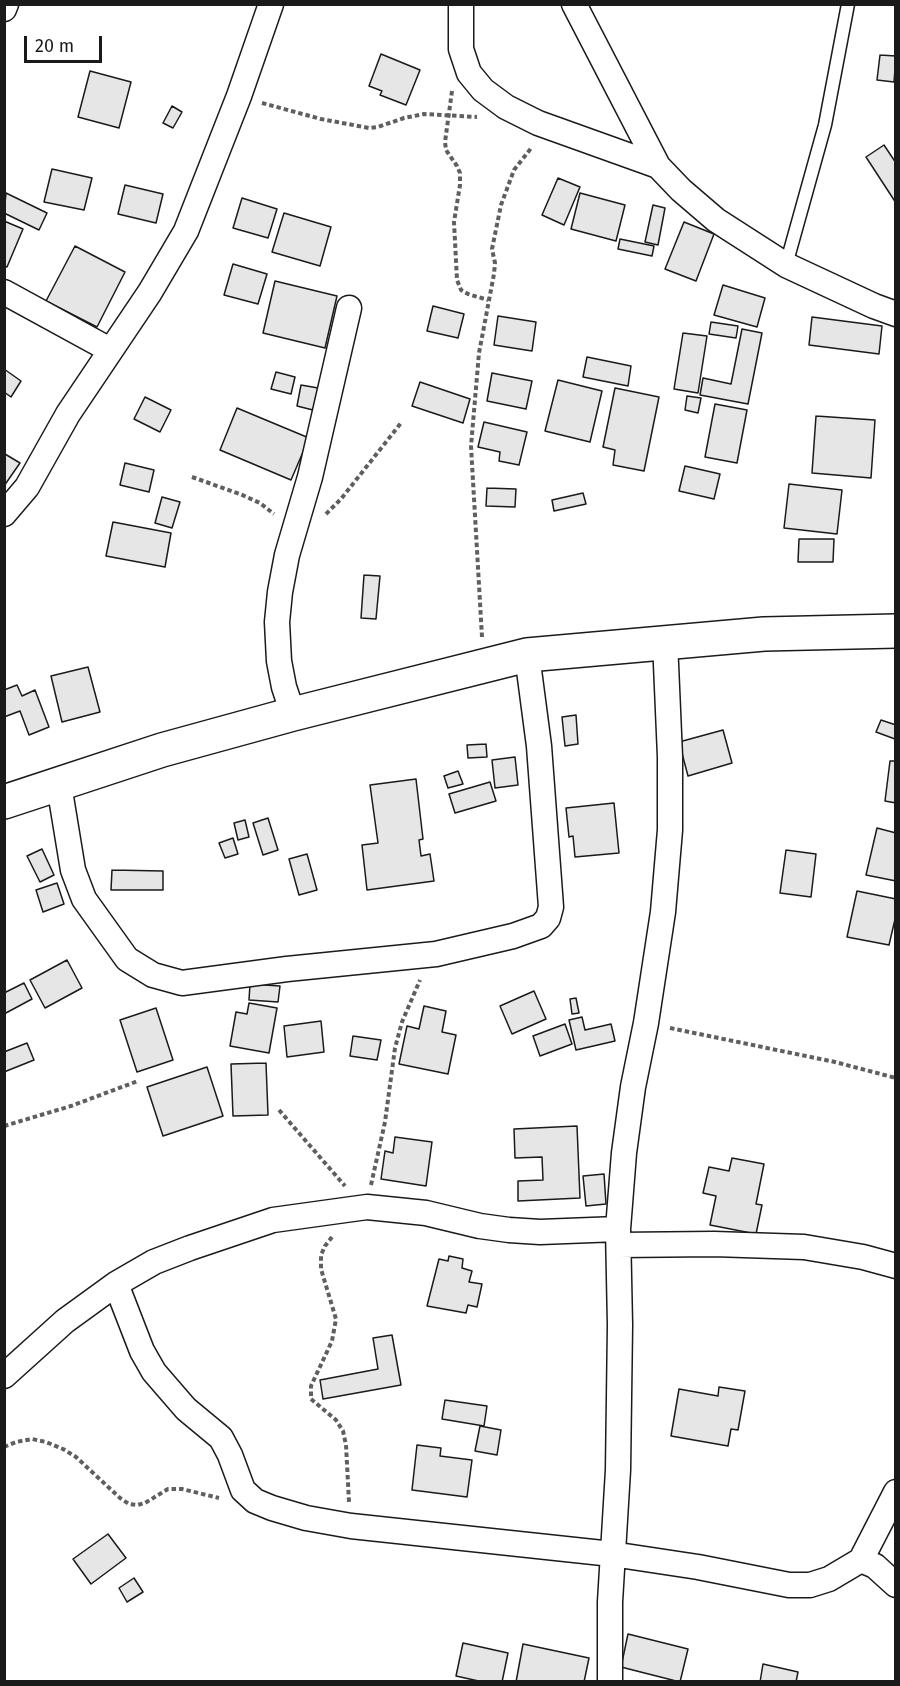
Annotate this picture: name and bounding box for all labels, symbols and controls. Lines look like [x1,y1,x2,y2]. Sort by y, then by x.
scale bar [27,24,105,62]
text: 20 m [35,35,74,57]

